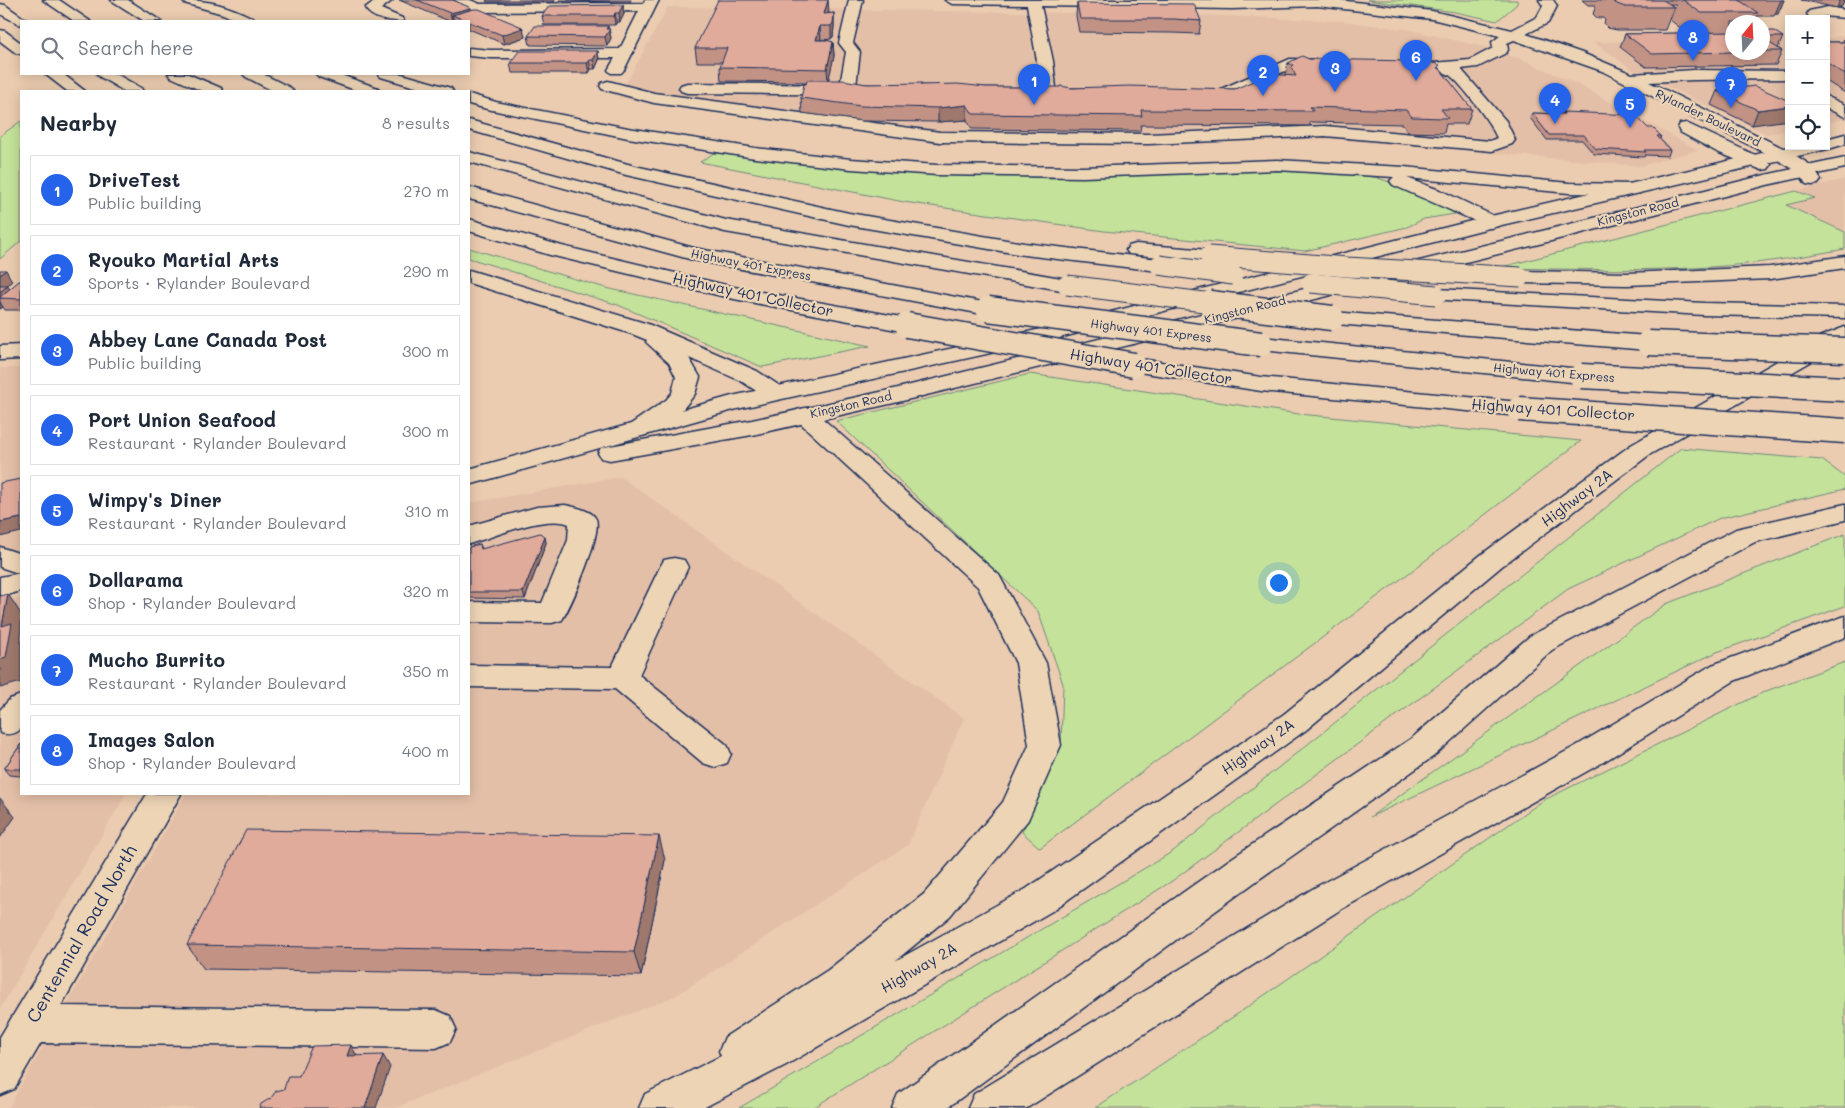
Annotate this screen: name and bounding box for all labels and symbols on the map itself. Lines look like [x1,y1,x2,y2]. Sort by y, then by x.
north arrow [1725,15,1770,60]
pin: 8 [1677,20,1709,61]
pin: 6 [1400,40,1432,81]
pin: 3 [1319,51,1351,92]
pin: 2 [1247,55,1279,96]
pin: 1 [1018,64,1050,105]
pin: 7 [1715,67,1747,108]
pin: 4 [1539,83,1571,124]
street label: Rylander Boulevard [1653,85,1764,150]
pin: 5 [1614,87,1646,128]
street label: Kingston Road [1595,193,1680,229]
street label: Highway 401 Express [690,245,813,284]
street label: Highway 401 Collector [671,267,835,321]
street label: Kingston Road [1202,291,1287,327]
street label: Highway 401 Express [1090,315,1213,345]
street label: Highway 401 Collector [1069,343,1234,389]
street label: Highway 401 Express [1493,359,1616,385]
street label: Kingston Road [808,387,893,421]
street label: Highway 401 Collector [1471,393,1636,425]
street label: Highway 2A [1537,464,1616,531]
your location [1266,570,1292,596]
street label: Highway 2A [1217,714,1298,779]
street label: Centennial Road North [20,840,142,1027]
street label: Highway 2A [877,937,960,997]

